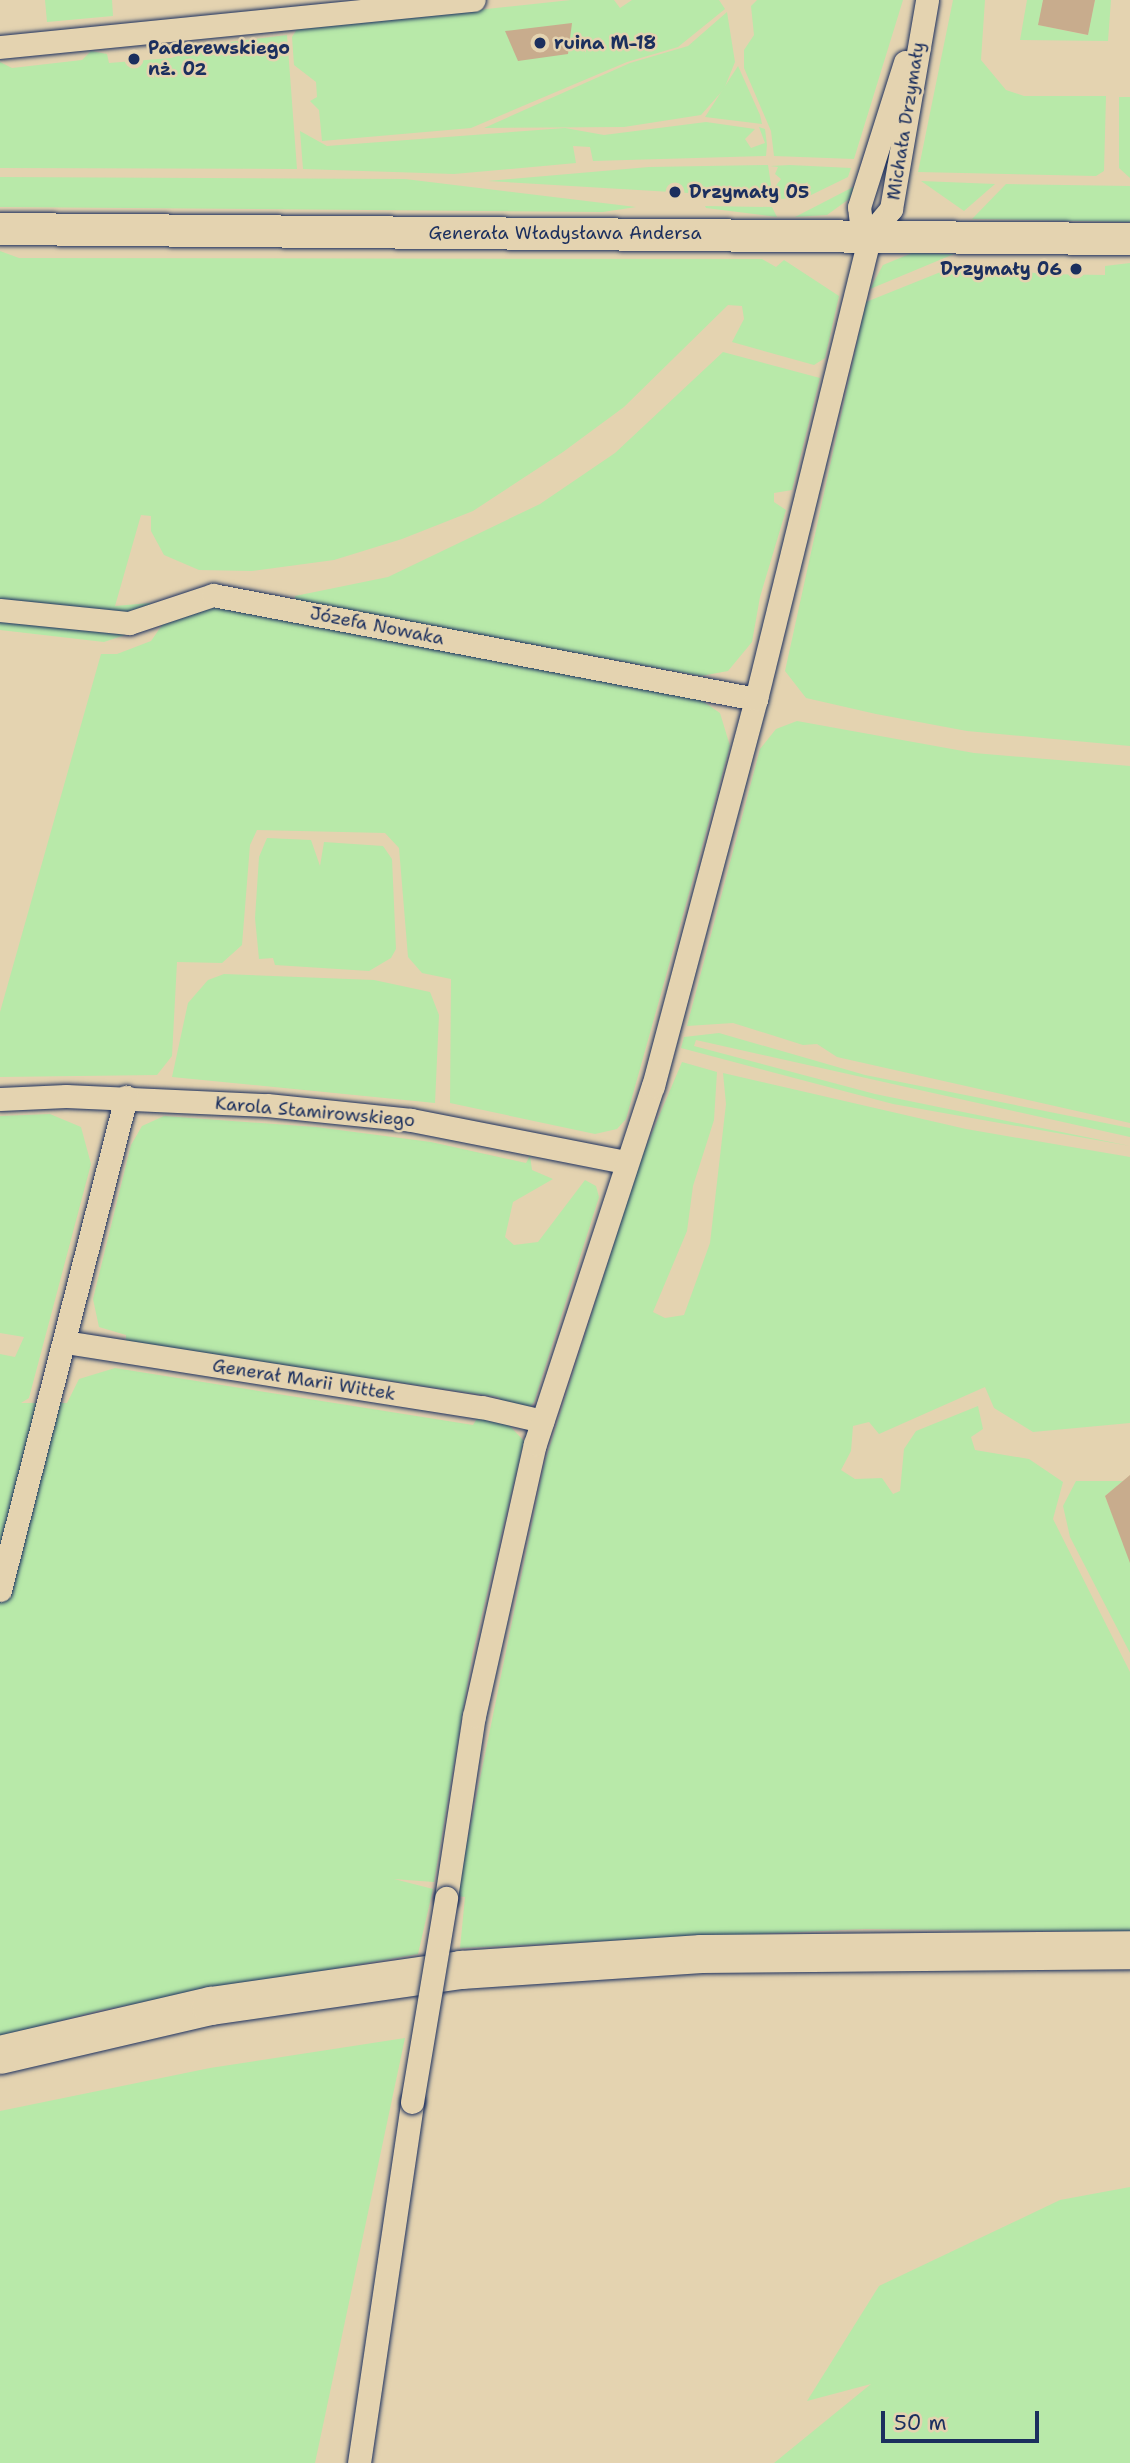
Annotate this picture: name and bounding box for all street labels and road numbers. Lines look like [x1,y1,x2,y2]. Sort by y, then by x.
street label: Michała Drzymały [883,40,929,202]
street label: Generała Władysława Andersa [428,222,702,244]
street label: Józefa Nowaka [308,602,446,650]
street label: Karola Stamirowskiego [214,1092,416,1132]
street label: Generał Marii Wittek [211,1355,397,1405]

